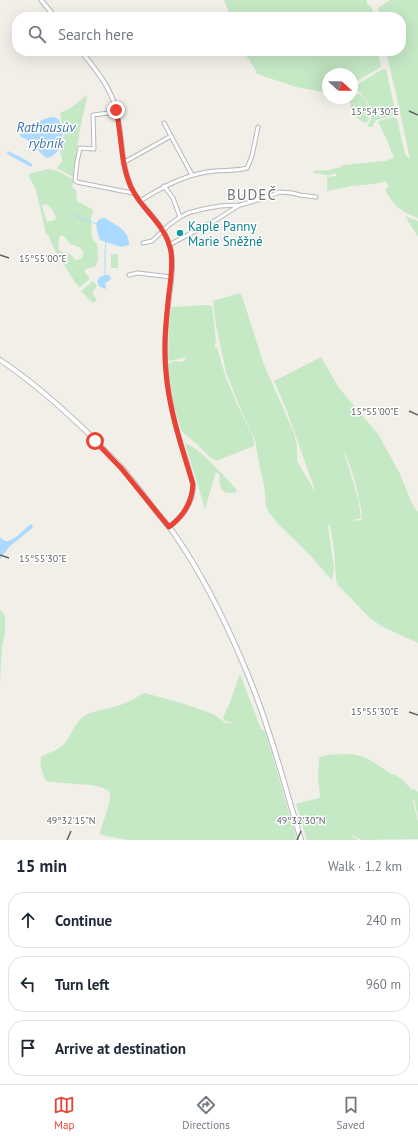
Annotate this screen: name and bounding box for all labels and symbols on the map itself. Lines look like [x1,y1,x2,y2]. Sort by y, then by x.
north arrow [322,68,358,104]
route end [107,101,125,119]
text: 15°54'30"E [351,105,399,118]
water label: Rathausův rybník [17,118,77,152]
district label: BUDEČ [227,185,277,204]
place label: Kaple Panny Marie Sněžné [188,218,263,250]
marker: Kaple Panny Marie Sněžné [175,228,185,238]
text: 15°55'00"E [19,252,67,265]
text: 15°55'00"E [351,405,399,418]
route start [86,432,104,450]
text: 15°55'30"E [19,552,67,565]
text: 15°55'30"E [351,705,399,718]
text: 49°32'15"N [46,814,96,827]
text: 49°32'30"N [276,814,326,827]

